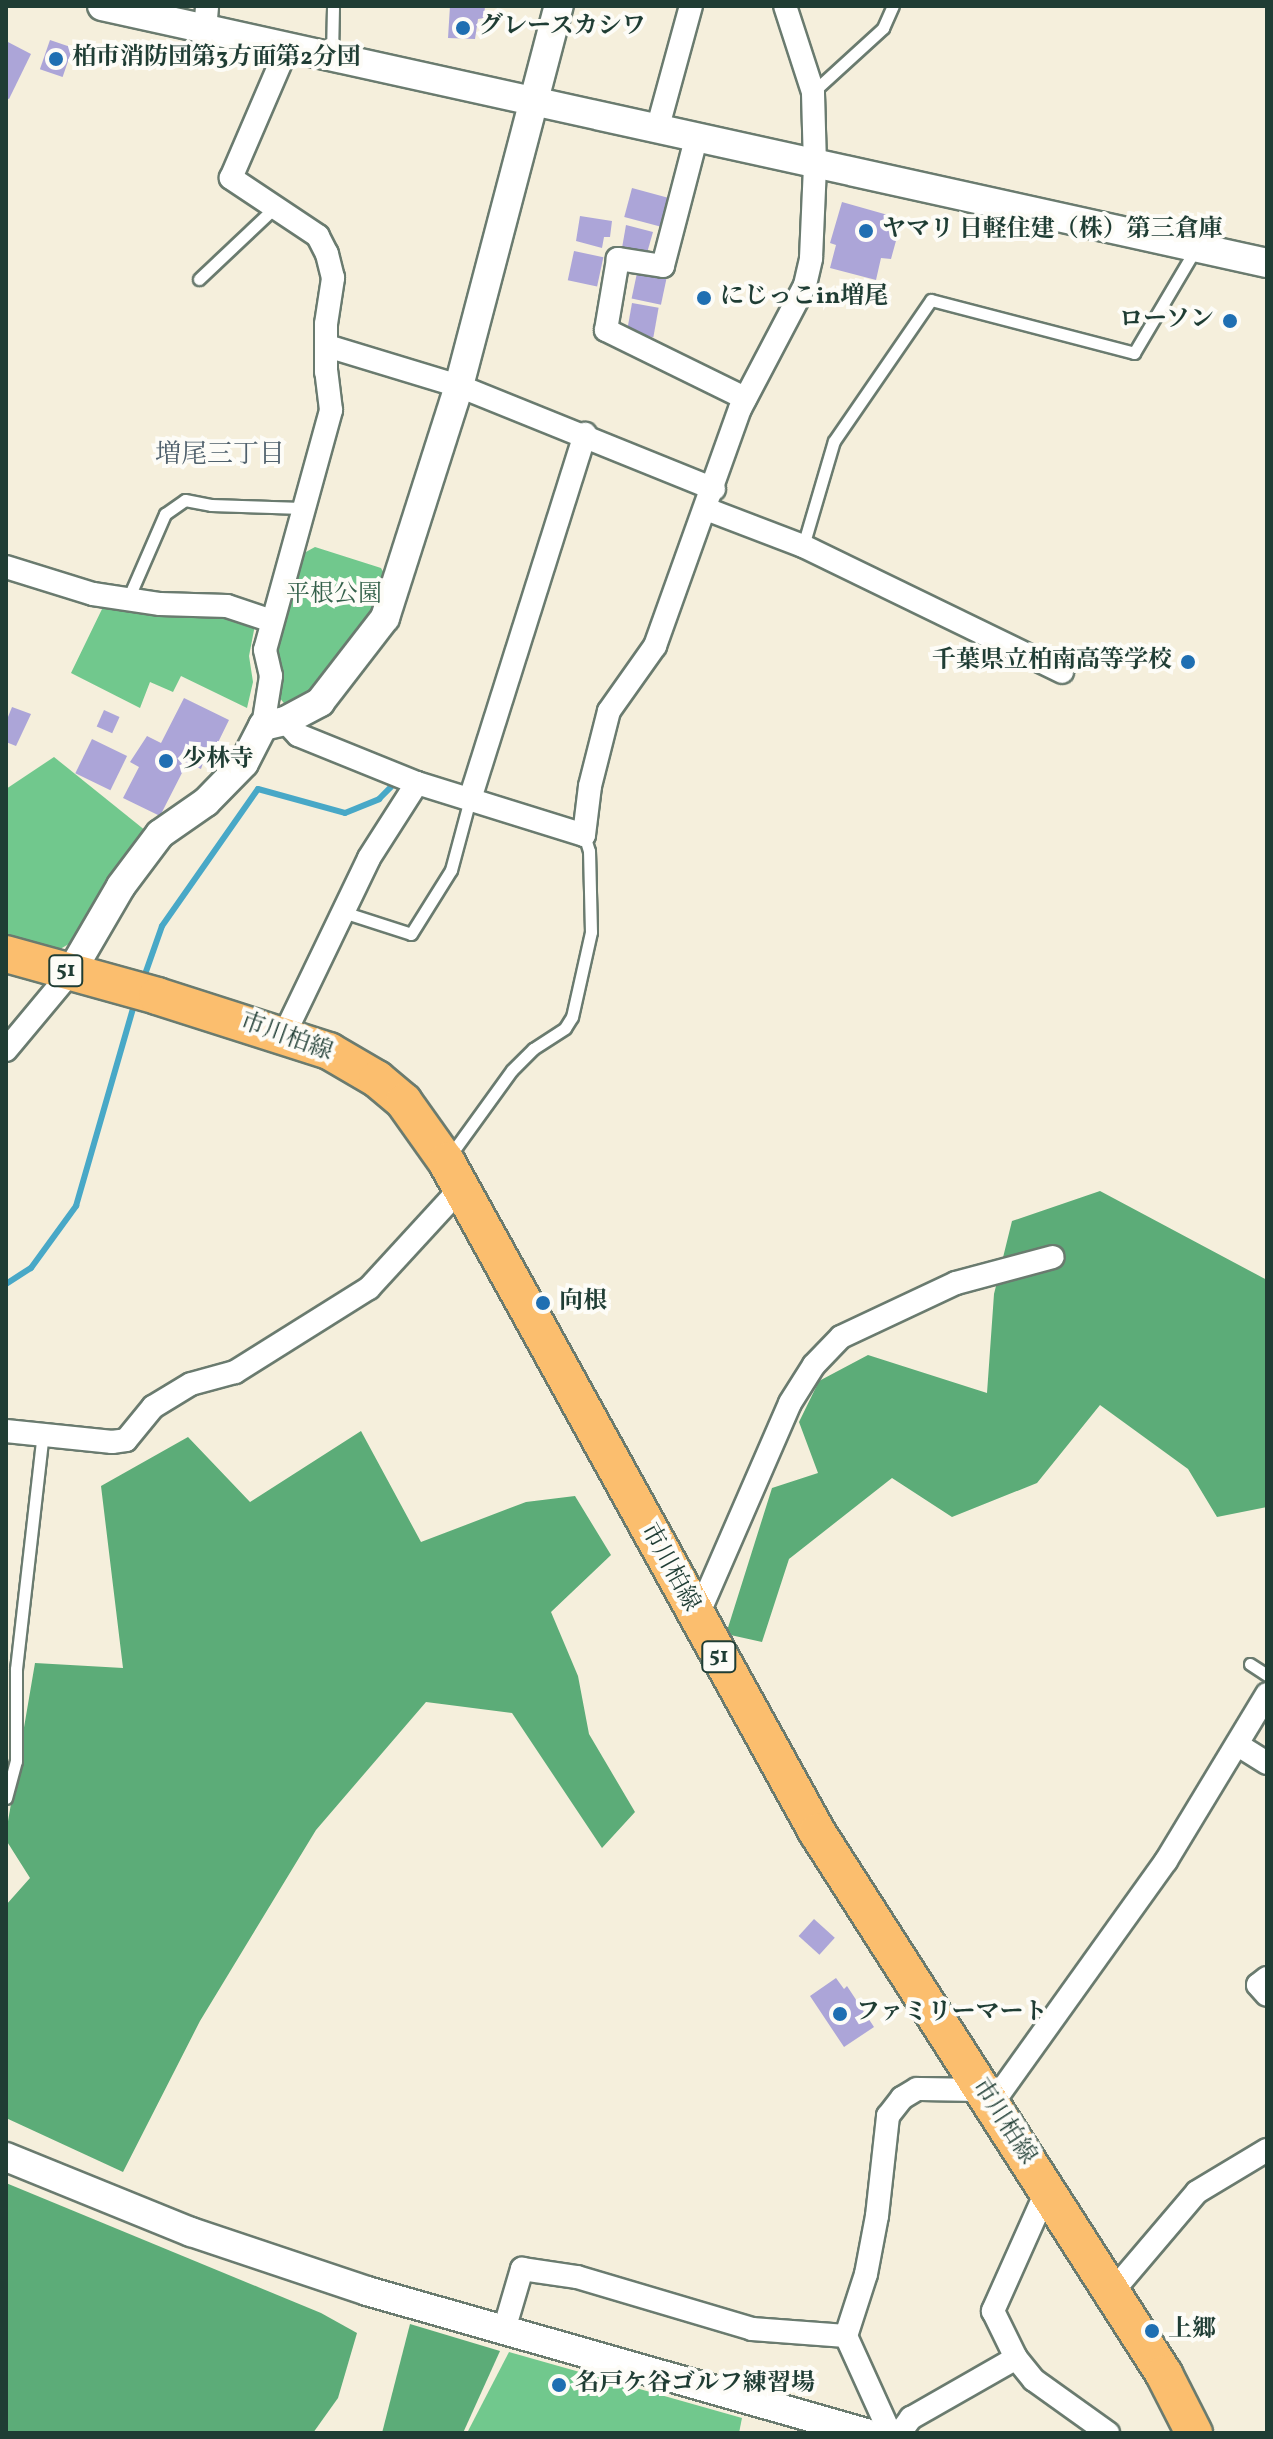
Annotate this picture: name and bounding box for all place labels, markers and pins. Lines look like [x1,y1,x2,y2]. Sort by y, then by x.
place label: グレースカシワ [479,14,647,42]
marker: グレースカシワ [454,19,472,37]
place label: 柏市消防団第3方面第2分団 [72,45,361,73]
marker: 柏市消防団第3方面第2分団 [47,50,65,68]
place label: ヤマリ 日軽住建（株）第三倉庫 [882,217,1223,245]
marker: ヤマリ 日軽住建（株）第三倉庫 [857,222,875,240]
place label: にじっこin増尾 [720,284,888,312]
marker: にじっこin増尾 [695,289,713,307]
place label: ローソン [1118,307,1214,335]
marker: ローソン [1221,312,1239,330]
place label: 千葉県立柏南高等学校 [932,648,1172,676]
marker: 千葉県立柏南高等学校 [1179,653,1197,671]
place label: 少林寺 [182,747,254,775]
marker: 少林寺 [157,752,175,770]
place label: 向根 [559,1289,607,1317]
marker: 向根 [534,1294,552,1312]
place label: ファミリーマート [856,2000,1048,2028]
marker: ファミリーマート [831,2005,849,2023]
place label: 上郷 [1168,2317,1216,2345]
marker: 上郷 [1143,2322,1161,2340]
place label: 名戸ケ谷ゴルフ練習場 [575,2371,815,2399]
marker: 名戸ケ谷ゴルフ練習場 [550,2376,568,2394]

